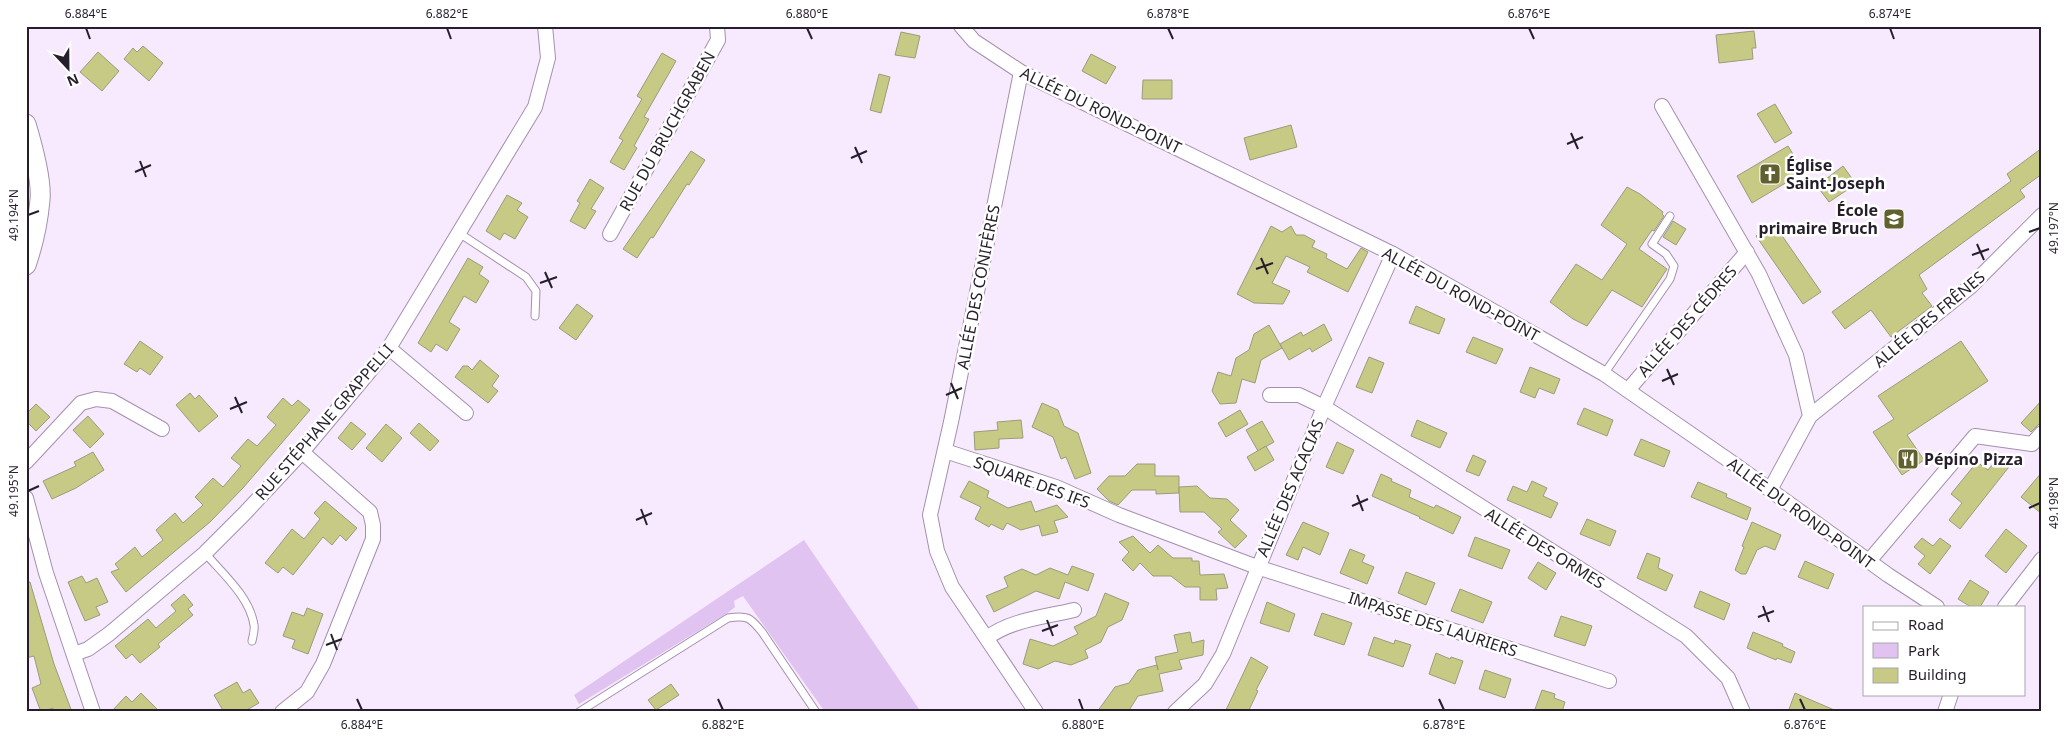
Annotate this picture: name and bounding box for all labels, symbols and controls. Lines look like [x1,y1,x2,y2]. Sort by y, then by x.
text: 6.884°E [65,5,107,22]
text: 6.882°E [426,5,468,22]
text: 6.880°E [786,5,828,22]
text: 6.878°E [1147,5,1189,22]
text: 6.876°E [1508,5,1550,22]
text: 6.874°E [1869,5,1911,22]
north arrow [42,42,92,92]
street label: RUE DU BRUCHGRABEN [614,47,720,215]
street label: ALLÉE DU ROND-POINT [1017,61,1185,159]
text: N [64,70,82,91]
place label: Église Saint-Joseph [1786,154,1885,194]
church icon: Église Saint-Joseph [1758,162,1782,186]
text: 49.194°N [5,189,22,241]
place label: École primaire Bruch [1759,199,1878,239]
text: 49.197°N [2045,202,2062,254]
street label: ALLÉE DES CONIFÈRES [951,203,1005,371]
school or university icon: École primaire Bruch [1882,207,1906,231]
street label: ALLÉE DU ROND-POINT [1378,242,1544,346]
street label: ALLÉE DES CÉDRES [1633,260,1742,381]
street label: ALLÉE DES FRÊNES [1869,266,1990,372]
street label: RUE STÉPHANE GRAPPELLI [250,339,398,505]
street label: ALLÉE DES ACACIAS [1251,416,1329,560]
restaurant icon: Pépino Pizza [1896,447,1920,471]
place label: Pépino Pizza [1924,448,2023,470]
street label: SQUARE DES IFS [971,451,1093,513]
street label: ALLÉE DU ROND-POINT [1723,452,1879,574]
text: 49.195°N [5,465,22,517]
text: 49.198°N [2045,477,2062,529]
street label: ALLÉE DES ORMES [1481,502,1609,594]
street label: IMPASSE DES LAURIERS [1346,586,1521,662]
legend [1863,606,2026,696]
text: Road [1908,614,1944,634]
text: Park [1908,640,1940,660]
text: Building [1908,664,1966,684]
text: 6.884°E [341,716,383,733]
text: 6.882°E [702,716,744,733]
text: 6.880°E [1062,716,1104,733]
text: 6.878°E [1423,716,1465,733]
text: 6.876°E [1784,716,1826,733]

